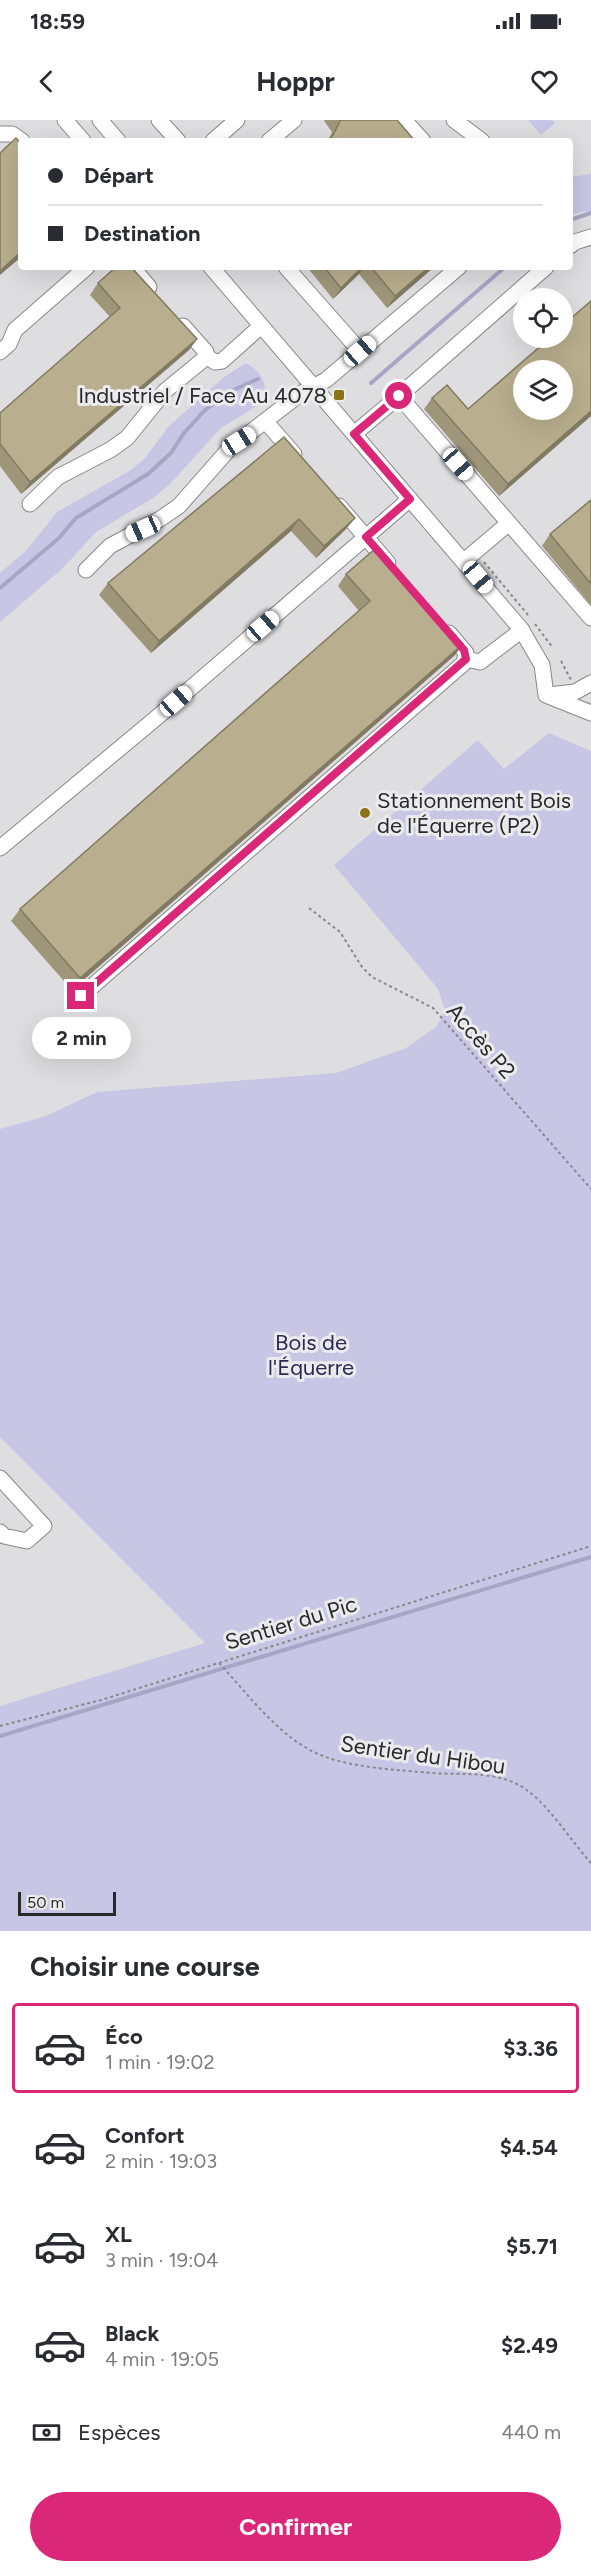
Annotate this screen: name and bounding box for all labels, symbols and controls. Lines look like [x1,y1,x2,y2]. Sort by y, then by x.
text: 18:59 [30,8,85,35]
icon: back [30,65,63,98]
text: Hoppr [256,65,335,98]
icon: heart [528,65,561,98]
text: Départ [84,162,154,189]
text: Destination [84,220,201,247]
map controls [513,288,573,420]
button: locate [513,288,573,348]
car [341,332,379,370]
button: layers [513,360,573,420]
place label: Industriel / Face Au 4078 [78,382,327,409]
route start [385,382,412,409]
marker: Industriel / Face Au 4078 [332,388,346,402]
car [219,424,259,458]
car [439,445,477,483]
car [123,513,163,545]
car [460,557,496,597]
car [244,607,282,645]
car [157,682,195,720]
place label: Stationnement Bois de l'Équerre (P2) [377,787,571,839]
marker: Stationnement Bois de l'Équerre (P2) [358,806,372,820]
route end [67,982,94,1009]
street label: Accès P2 [441,998,521,1084]
callout: 2 min [32,1017,130,1059]
text: 2 min [56,1026,107,1050]
park label: Bois de l'Équerre [268,1329,354,1381]
street label: Sentier du Pic [222,1590,360,1656]
street label: Sentier du Hibou [339,1730,507,1780]
scale bar [18,1889,116,1916]
text: 50 m [27,1893,64,1912]
text: Choisir une course [30,1950,260,1983]
icon: car [33,2021,87,2075]
text: Éco [105,2023,143,2050]
text: $3.36 [503,2035,558,2062]
text: 1 min · 19:02 [105,2050,215,2074]
icon: car [33,2120,87,2174]
text: Confort [105,2122,185,2149]
text: $4.54 [500,2134,558,2161]
text: 2 min · 19:03 [105,2149,217,2173]
icon: car [33,2219,87,2273]
text: XL [105,2221,132,2248]
text: $5.71 [506,2233,558,2260]
text: 3 min · 19:04 [105,2248,218,2272]
icon: car [33,2318,87,2372]
text: Black [105,2320,159,2347]
text: $2.49 [501,2332,558,2359]
text: 4 min · 19:05 [105,2347,219,2371]
icon: cash [30,2416,63,2449]
text: Espèces [78,2419,160,2446]
text: 440 m [501,2420,561,2444]
button: Confirmer [30,2492,561,2561]

